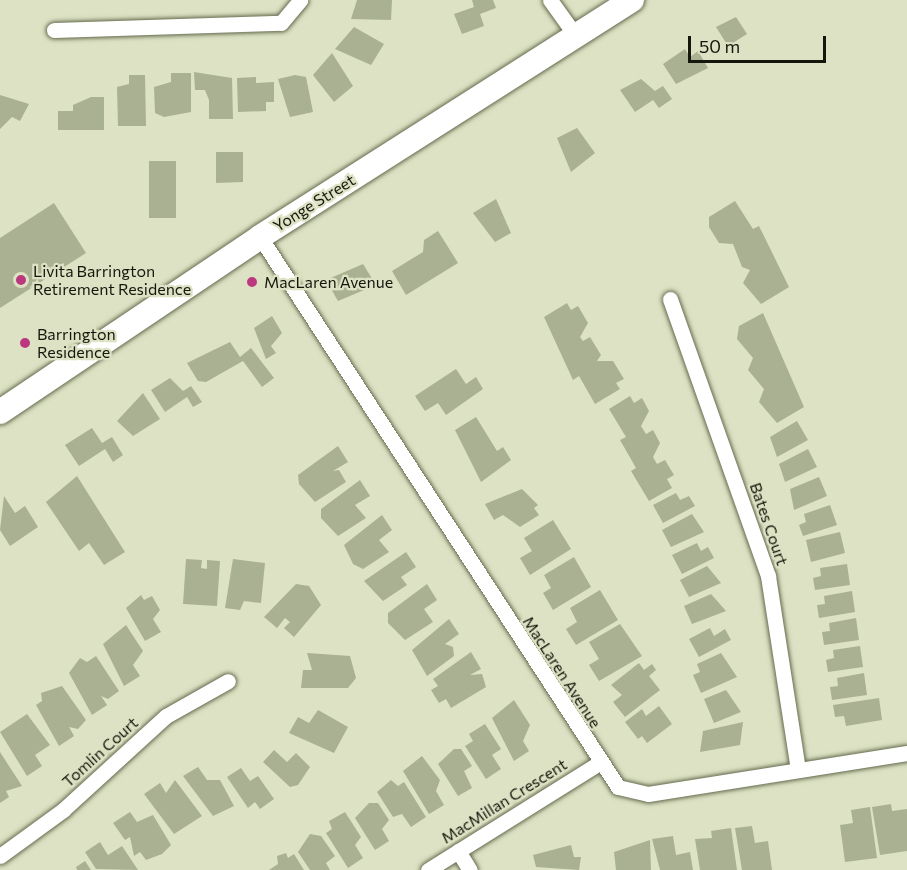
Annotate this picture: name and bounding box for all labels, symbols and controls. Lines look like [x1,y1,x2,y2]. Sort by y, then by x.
scale bar [691,24,829,62]
text: 50 m [699,35,740,57]
street label: Yonge Street [270,170,358,236]
place label: Livita Barrington Retirement Residence [33,261,191,299]
place label: MacLaren Avenue [264,272,393,292]
marker: Livita Barrington Retirement Residence [14,273,28,287]
marker: MacLaren Avenue [245,275,259,289]
place label: Barrington Residence [37,324,116,362]
marker: Barrington Residence [18,336,32,350]
street label: Bates Court [746,480,792,568]
street label: MacLaren Avenue [519,613,605,731]
street label: Tomlin Court [58,713,142,791]
street label: MacMillan Crescent [438,755,570,847]

